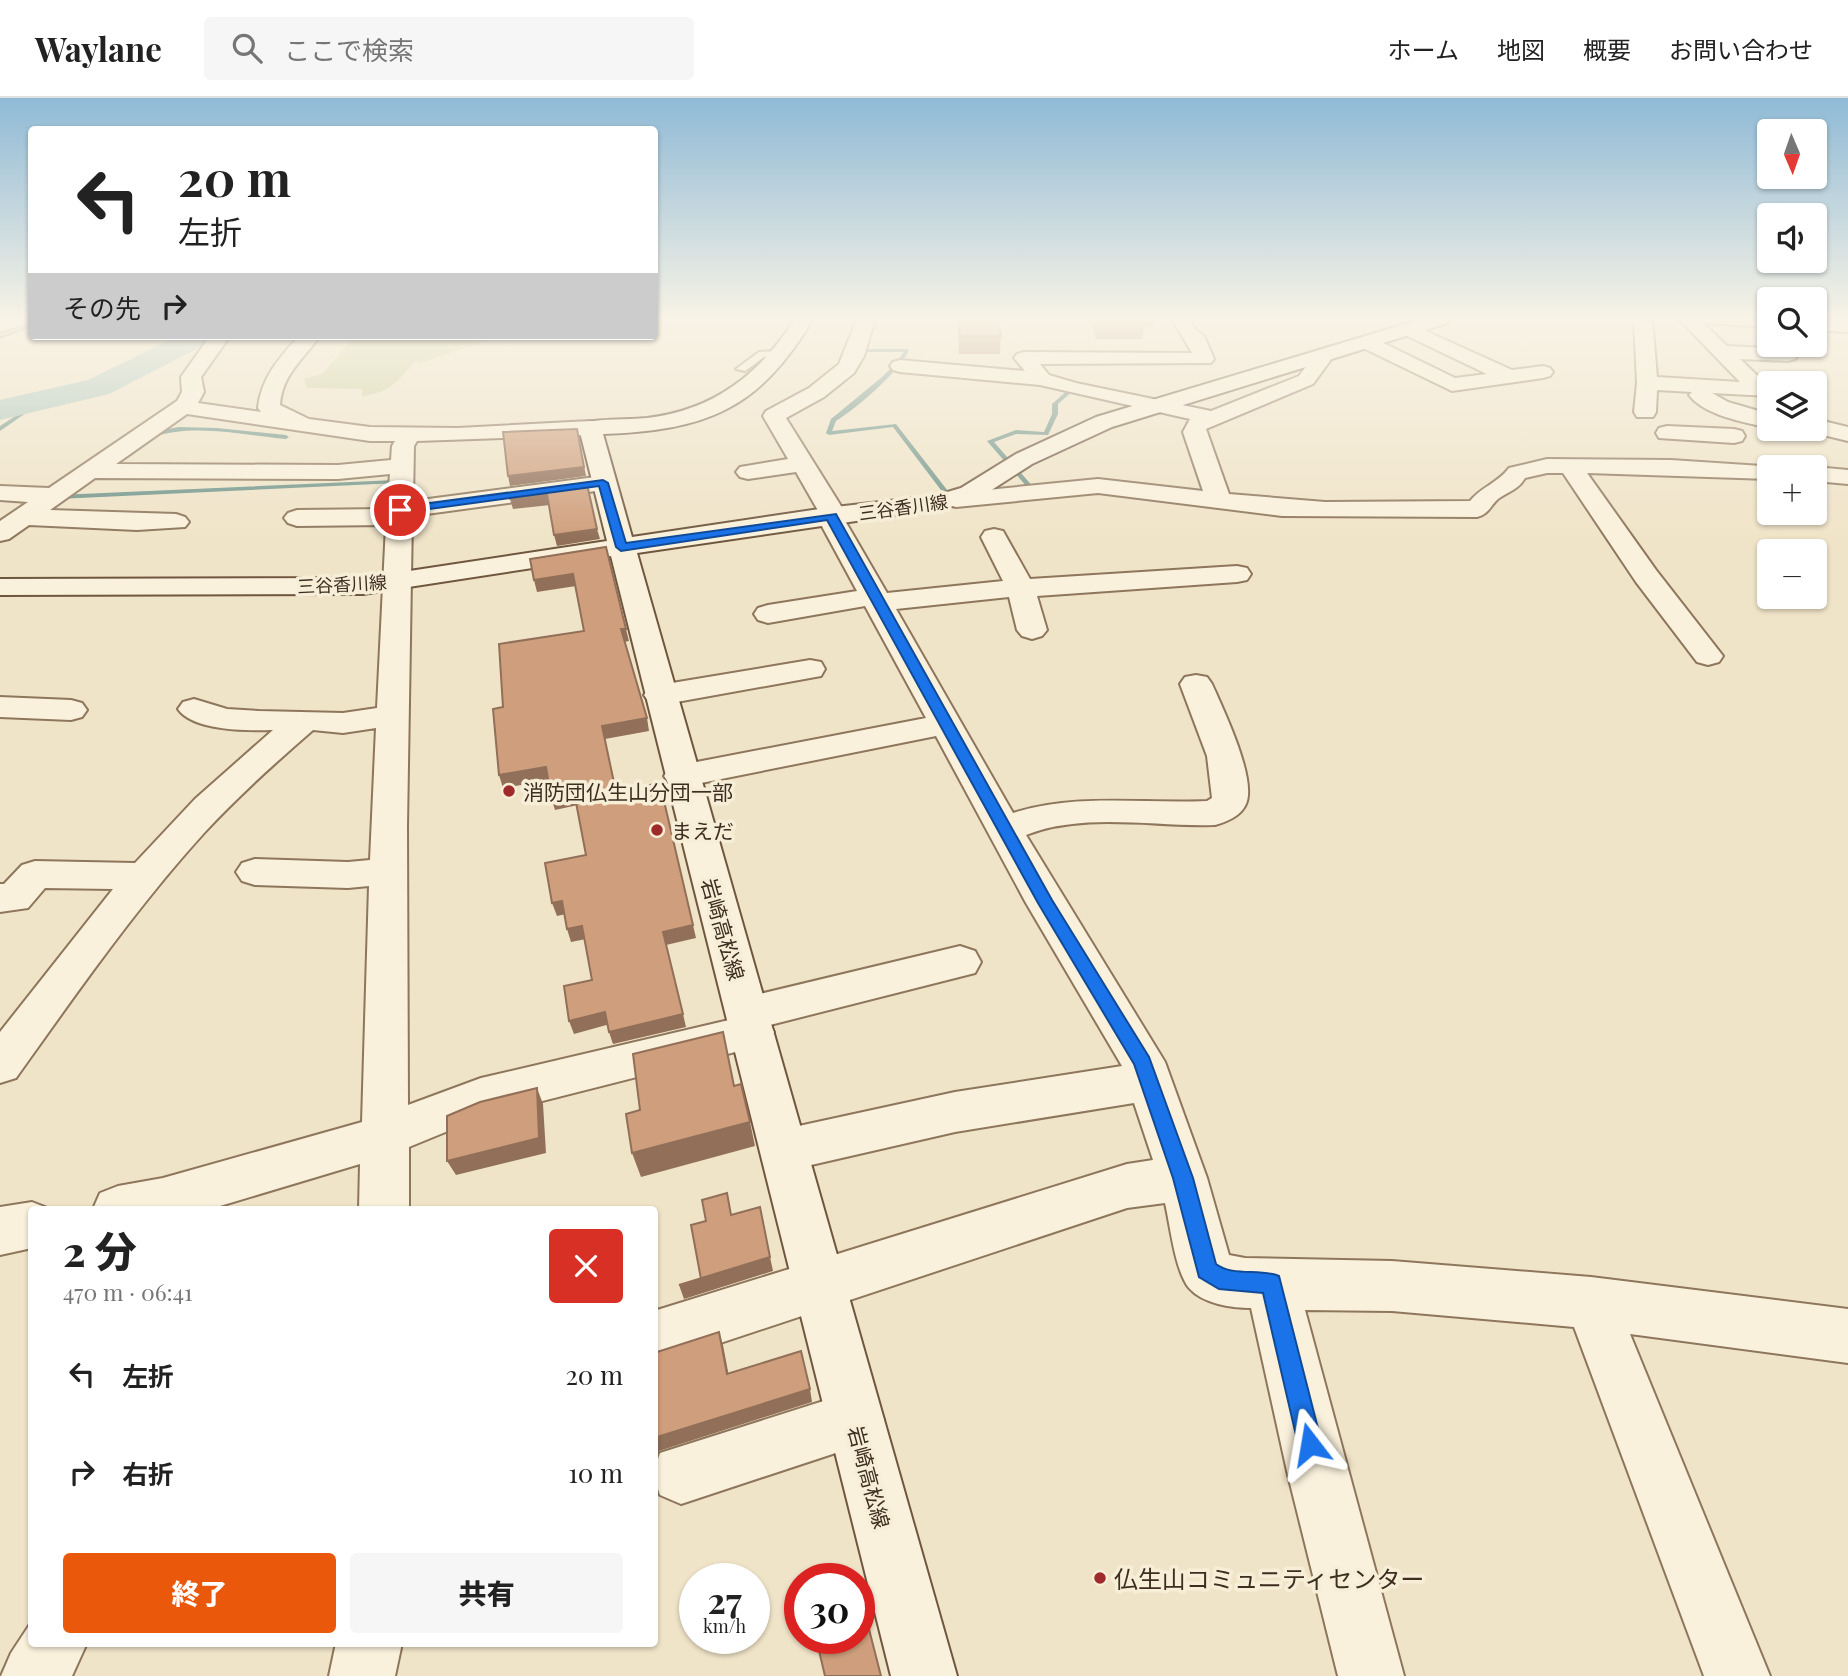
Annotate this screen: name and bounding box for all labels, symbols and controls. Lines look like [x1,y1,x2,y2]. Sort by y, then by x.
search box [204,17,694,80]
text: Waylane [35,26,162,70]
icon: search [228,29,266,67]
text: ここで検索 [284,32,414,67]
text: ホーム [1388,33,1459,65]
text: 地図 [1497,33,1545,65]
text: 概要 [1583,33,1631,65]
text: お問い合わせ [1669,33,1813,65]
north arrow [1757,119,1827,189]
map controls [1757,119,1827,609]
text: 20 m [178,144,291,209]
icon: left [63,154,154,245]
button: sound [1757,203,1827,273]
text: 左折 [178,209,242,252]
icon: right [155,287,193,325]
button: search [1757,287,1827,357]
text: その先 [63,290,141,325]
button: layers [1757,371,1827,441]
button: + [1757,455,1827,525]
pin [370,480,430,540]
street label: 三谷香川線 [857,489,949,525]
icon: arrive [381,491,419,529]
button: − [1757,539,1827,609]
street label: 三谷香川線 [296,570,388,598]
place label: 消防団仏生山分団一部 [523,777,733,805]
marker: 消防団仏生山分団一部 [501,783,517,799]
place label: まえだ [671,816,734,844]
marker: まえだ [649,822,665,838]
street label: 岩崎高松線 [696,875,752,983]
text: 2 分 [63,1222,137,1278]
button: close [549,1229,623,1303]
text: 470 m · 06:41 [63,1276,193,1307]
icon: left [63,1355,101,1393]
text: 20 m [565,1357,623,1392]
text: 左折 [122,1358,174,1393]
position arrow [1273,1407,1347,1481]
street label: 岩崎高松線 [843,1423,897,1531]
icon: right [63,1453,101,1491]
text: 10 m [568,1455,623,1490]
text: 右折 [122,1456,174,1491]
button: 終了 [63,1553,336,1633]
button: 共有 [350,1553,623,1633]
place label: 仏生山コミュニティセンター [1114,1562,1425,1594]
speed limit sign: 30 [784,1563,875,1654]
marker: 仏生山コミュニティセンター [1092,1570,1108,1586]
text: 27 [707,1576,742,1623]
text: km/h [703,1614,746,1638]

